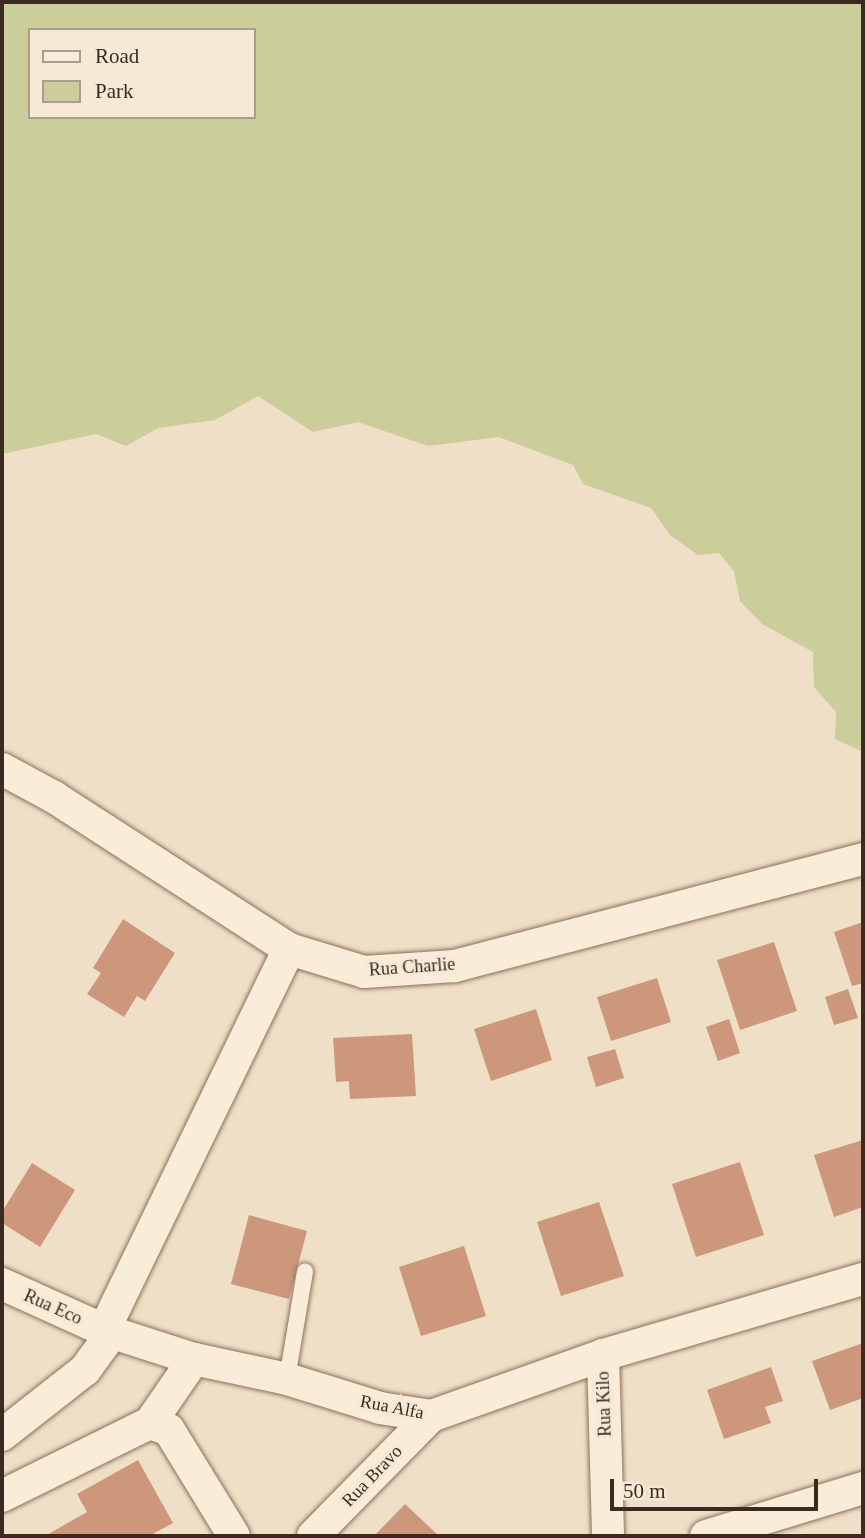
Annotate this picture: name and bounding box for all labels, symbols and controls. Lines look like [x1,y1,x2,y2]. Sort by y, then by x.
legend [28,28,256,119]
text: Road [95,44,139,68]
text: Park [95,79,134,103]
street label: Rua Charlie [368,953,456,981]
street label: Rua Eco [21,1285,85,1329]
street label: Rua Kilo [592,1371,616,1437]
street label: Rua Alfa [358,1390,426,1424]
street label: Rua Bravo [337,1441,407,1511]
scale bar [613,1464,821,1508]
text: 50 m [623,1479,666,1503]

